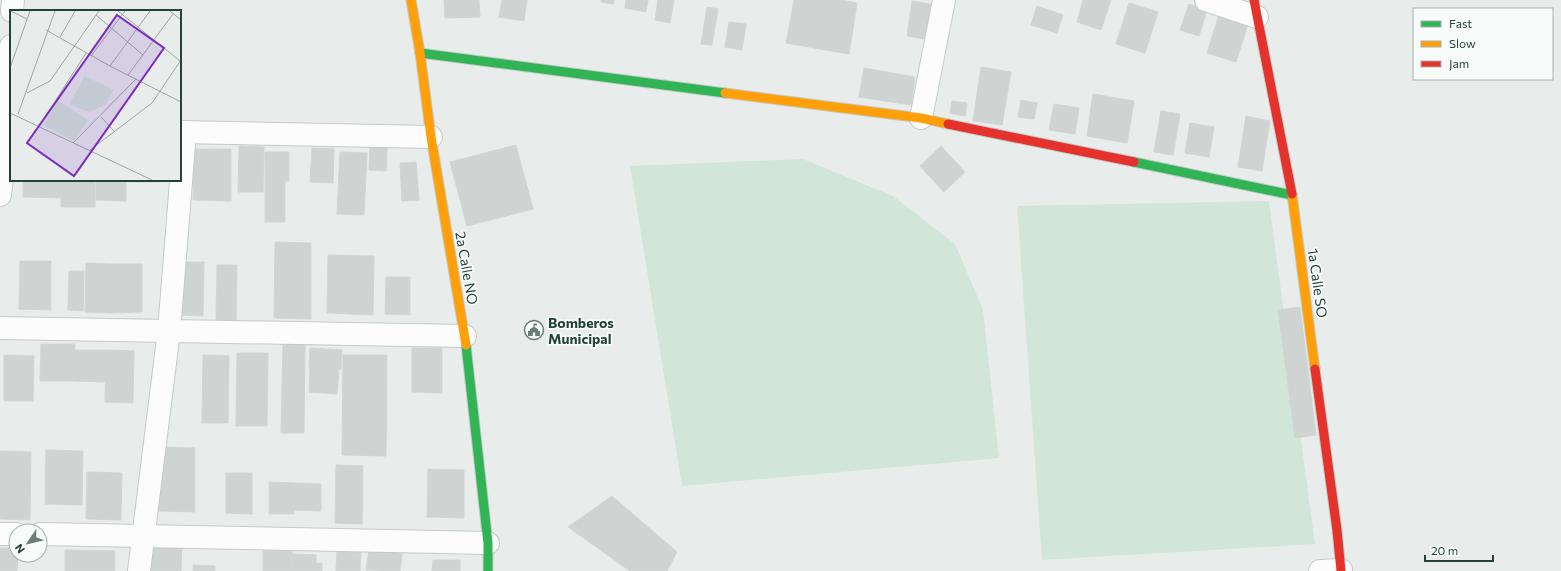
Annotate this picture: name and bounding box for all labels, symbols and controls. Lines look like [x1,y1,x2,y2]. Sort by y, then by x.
legend [1413,8,1553,80]
inset map [10,10,181,181]
text: Fast [1449,16,1472,30]
text: Slow [1449,36,1476,50]
text: Jam [1449,56,1469,71]
street label: 2a Calle NO [452,230,482,306]
street label: 1a Calle SO [1305,247,1331,319]
place label: Bomberos Municipal [548,314,614,347]
public building icon: Bomberos Municipal [523,319,545,341]
north arrow [8,523,48,563]
scale bar [1425,537,1493,563]
text: N [12,542,27,556]
text: 20 m [1431,543,1458,557]

